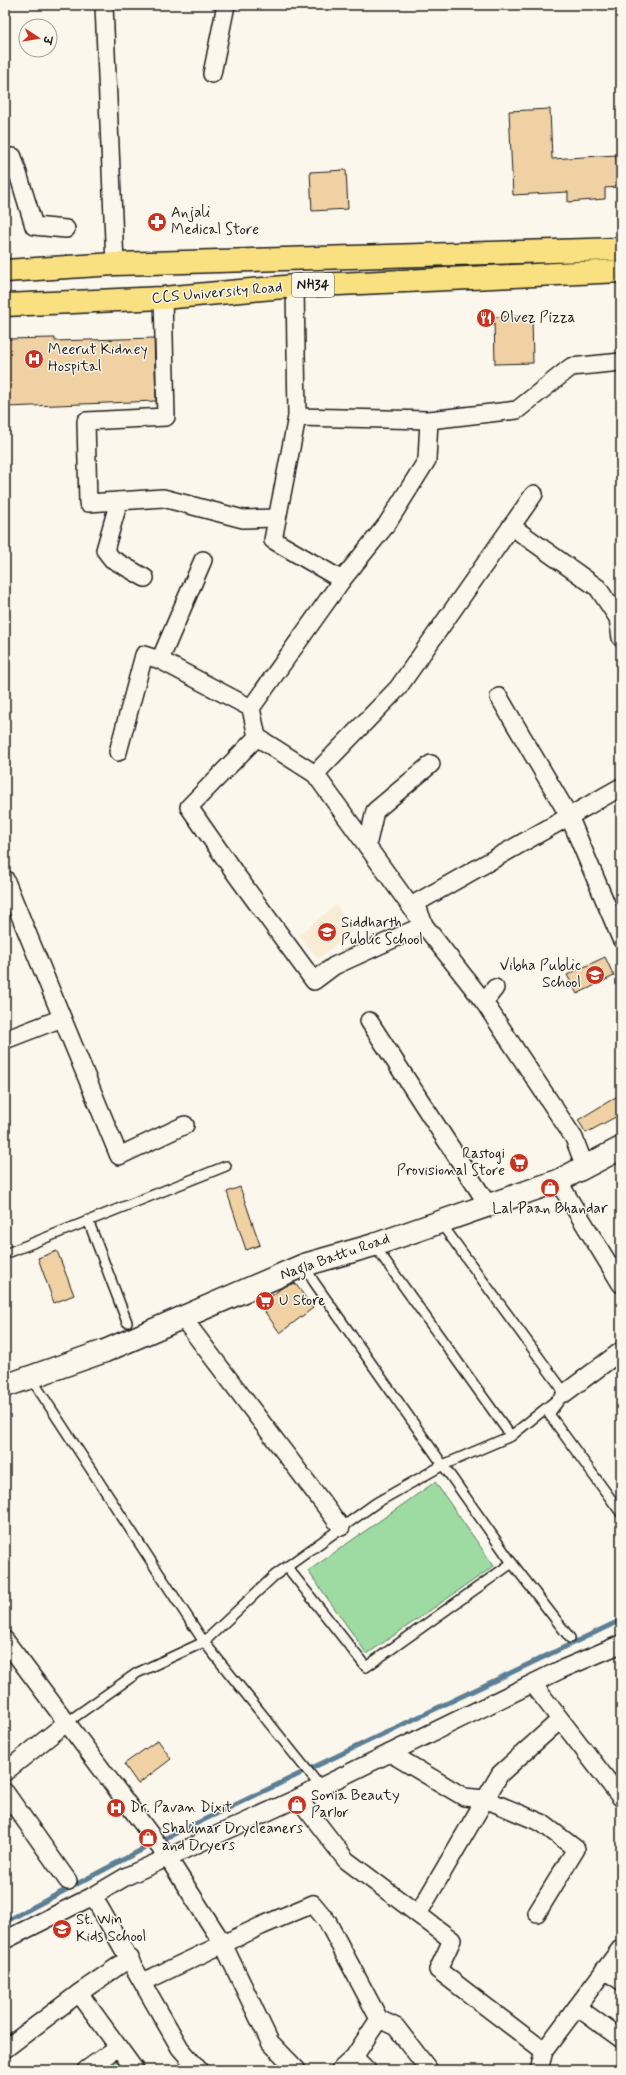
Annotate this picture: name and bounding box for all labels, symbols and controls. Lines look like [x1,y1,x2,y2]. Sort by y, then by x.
north arrow [18,18,58,58]
text: उ [39,34,55,47]
place label: Anjali Medical Store [171,203,259,240]
pharmacy icon: Anjali Medical Store [146,211,168,233]
road number: NH34 [292,273,334,297]
street label: CCS University Road [151,277,283,309]
restaurant icon: Olvez Pizza [475,307,497,329]
place label: Olvez Pizza [500,308,576,328]
place label: Meerut Kidney Hospital [48,340,148,377]
hospital icon: Meerut Kidney Hospital [23,348,45,370]
place label: Siddharth Public School [341,913,423,950]
school or university icon: Siddharth Public School [316,921,338,943]
place label: Vibha Public School [500,956,581,993]
school or university icon: Vibha Public School [584,964,606,986]
place label: Rastogi Provisional Store [397,1144,505,1181]
supermarket icon: Rastogi Provisional Store [508,1152,530,1174]
shop icon: Lal Paan Bhandar [539,1177,561,1199]
place label: Lal Paan Bhandar [492,1199,608,1219]
street label: Nagla Battu Road [278,1229,393,1286]
supermarket icon: U Store [254,1290,276,1312]
place label: U Store [279,1291,325,1311]
place label: Sonia Beauty Parlor [311,1786,400,1823]
shop icon: Sonia Beauty Parlor [286,1794,308,1816]
hospital icon: Dr. Pavan Dixit [105,1797,127,1819]
place label: Dr. Pavan Dixit [130,1798,232,1818]
place label: Shalimar Drycleaners and Dryers [162,1819,303,1856]
shop icon: Shalimar Drycleaners and Dryers [137,1827,159,1849]
place label: St. Win Kids School [76,1910,146,1947]
school or university icon: St. Win Kids School [51,1918,73,1940]

